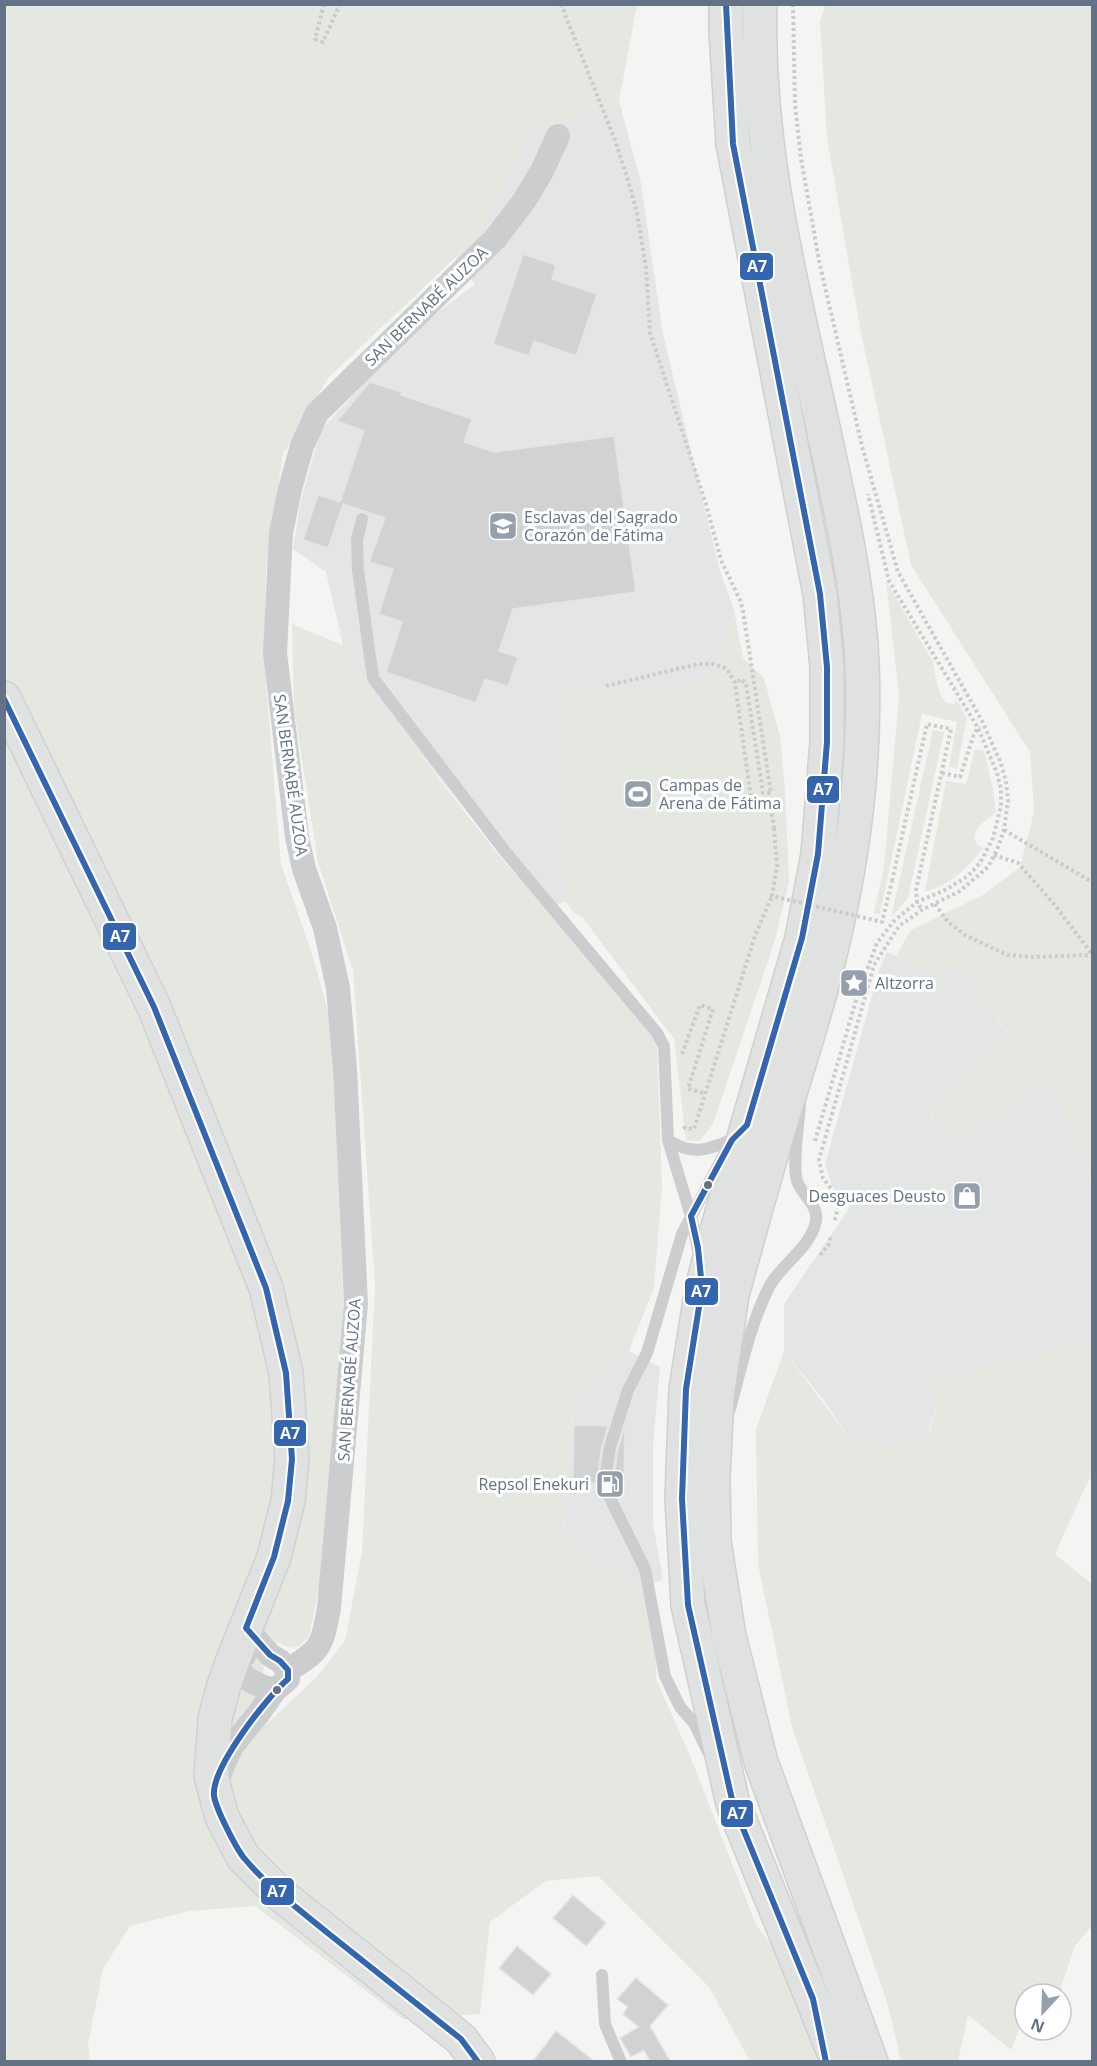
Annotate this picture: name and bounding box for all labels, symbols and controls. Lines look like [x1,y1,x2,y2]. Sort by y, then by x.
street label: SAN BERNABÉ AUZOA [360,241,493,371]
line badge: A7 [739,252,774,281]
text: A7 [747,255,767,277]
place label: Esclavas del Sagrado Corazón de Fátima [524,506,678,546]
school or university icon: Esclavas del Sagrado Corazón de Fátima [487,510,519,542]
street label: SAN BERNABÉ AUZOA [269,693,313,858]
place label: Campas de Arena de Fátima [659,774,781,814]
line badge: A7 [806,775,840,804]
sports icon: Campas de Arena de Fátima [622,778,654,810]
text: A7 [813,778,833,800]
line badge: A7 [102,922,137,951]
text: A7 [110,925,130,947]
place icon: Altzorra [838,967,870,999]
place label: Altzorra [875,972,934,994]
unlabelled marker [702,1179,714,1191]
shop icon: Desguaces Deusto [951,1180,983,1212]
place label: Desguaces Deusto [809,1185,946,1207]
line badge: A7 [684,1277,719,1306]
text: A7 [691,1280,711,1302]
street label: SAN BERNABÉ AUZOA [332,1297,366,1462]
line badge: A7 [273,1419,307,1447]
text: A7 [280,1422,300,1444]
fuel station icon: Repsol Enekuri [594,1468,626,1500]
place label: Repsol Enekuri [478,1473,589,1495]
unlabelled marker [271,1684,283,1696]
line badge: A7 [720,1799,754,1828]
text: A7 [727,1802,747,1824]
line badge: A7 [260,1877,295,1906]
text: A7 [267,1880,287,1902]
north arrow [1013,1982,1073,2042]
text: N [1027,2013,1048,2039]

